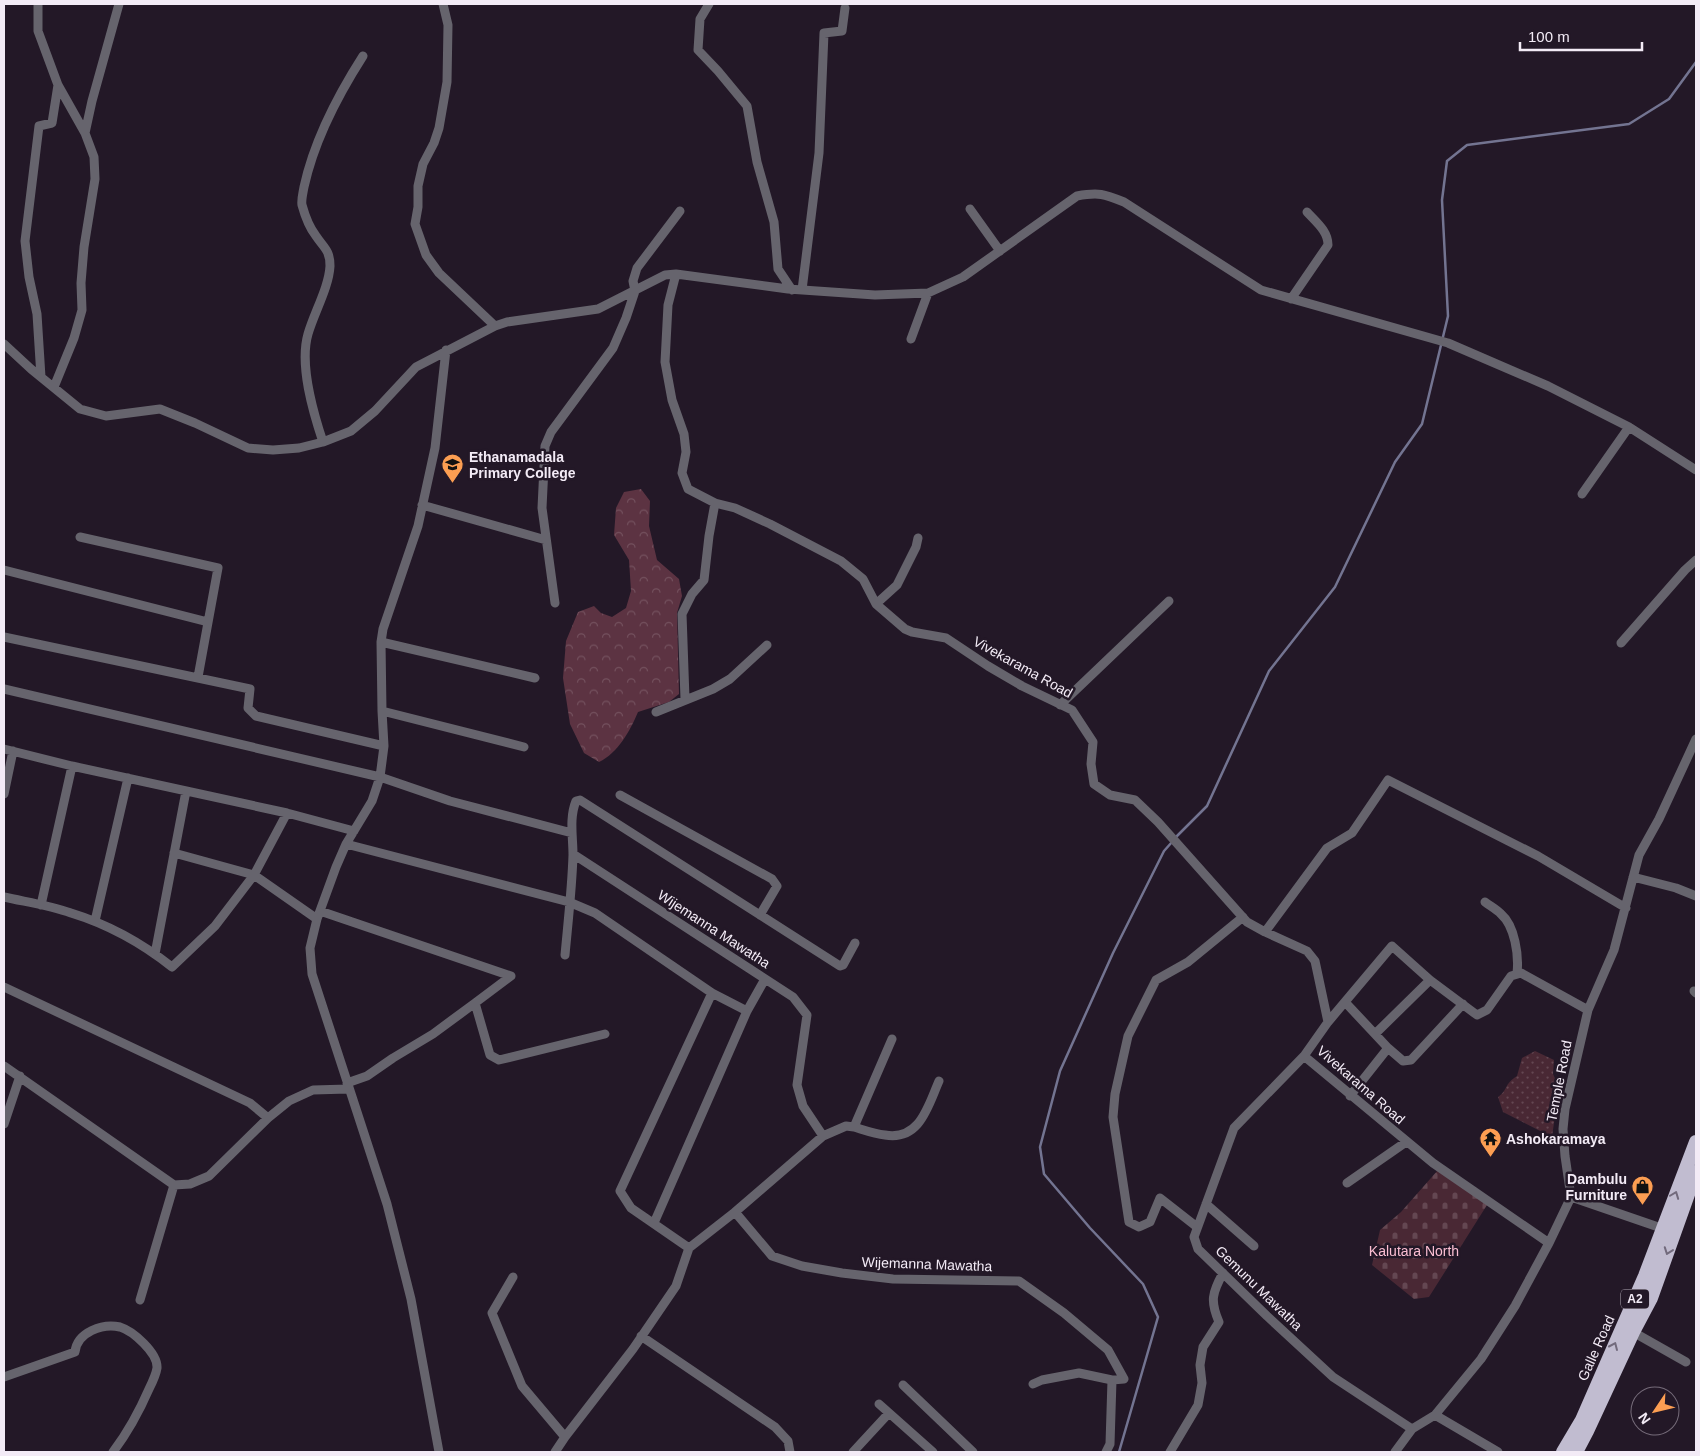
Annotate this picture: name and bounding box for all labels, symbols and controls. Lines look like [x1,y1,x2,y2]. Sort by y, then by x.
scale bar [1520,20,1642,52]
text: 100 m [1528,28,1570,45]
place label: Ethanamadala Primary College [469,449,576,481]
school or university icon: Ethanamadala Primary College [441,453,465,484]
street label: Vivekarama Road [971,633,1075,701]
street label: Wijemanna Mawatha [655,887,773,971]
street label: Temple Road [1543,1039,1575,1123]
street label: Vivekarama Road [1314,1043,1408,1127]
temple icon: Ashokaramaya [1478,1127,1502,1158]
place label: Ashokaramaya [1506,1131,1606,1147]
place label: Dambulu Furniture [1566,1171,1627,1203]
shop icon: Dambulu Furniture [1631,1175,1655,1206]
one-way arrow [1669,1191,1680,1200]
street label: Gemunu Mawatha [1212,1243,1306,1334]
park label: Kalutara North [1369,1243,1459,1259]
one-way arrow [1664,1246,1674,1255]
street label: Wijemanna Mawatha [861,1254,993,1274]
road number: A2 [1621,1290,1649,1308]
street label: Galle Road [1574,1313,1618,1383]
one-way arrow [1608,1342,1619,1351]
north arrow [1630,1386,1680,1436]
text: N [1635,1410,1654,1427]

